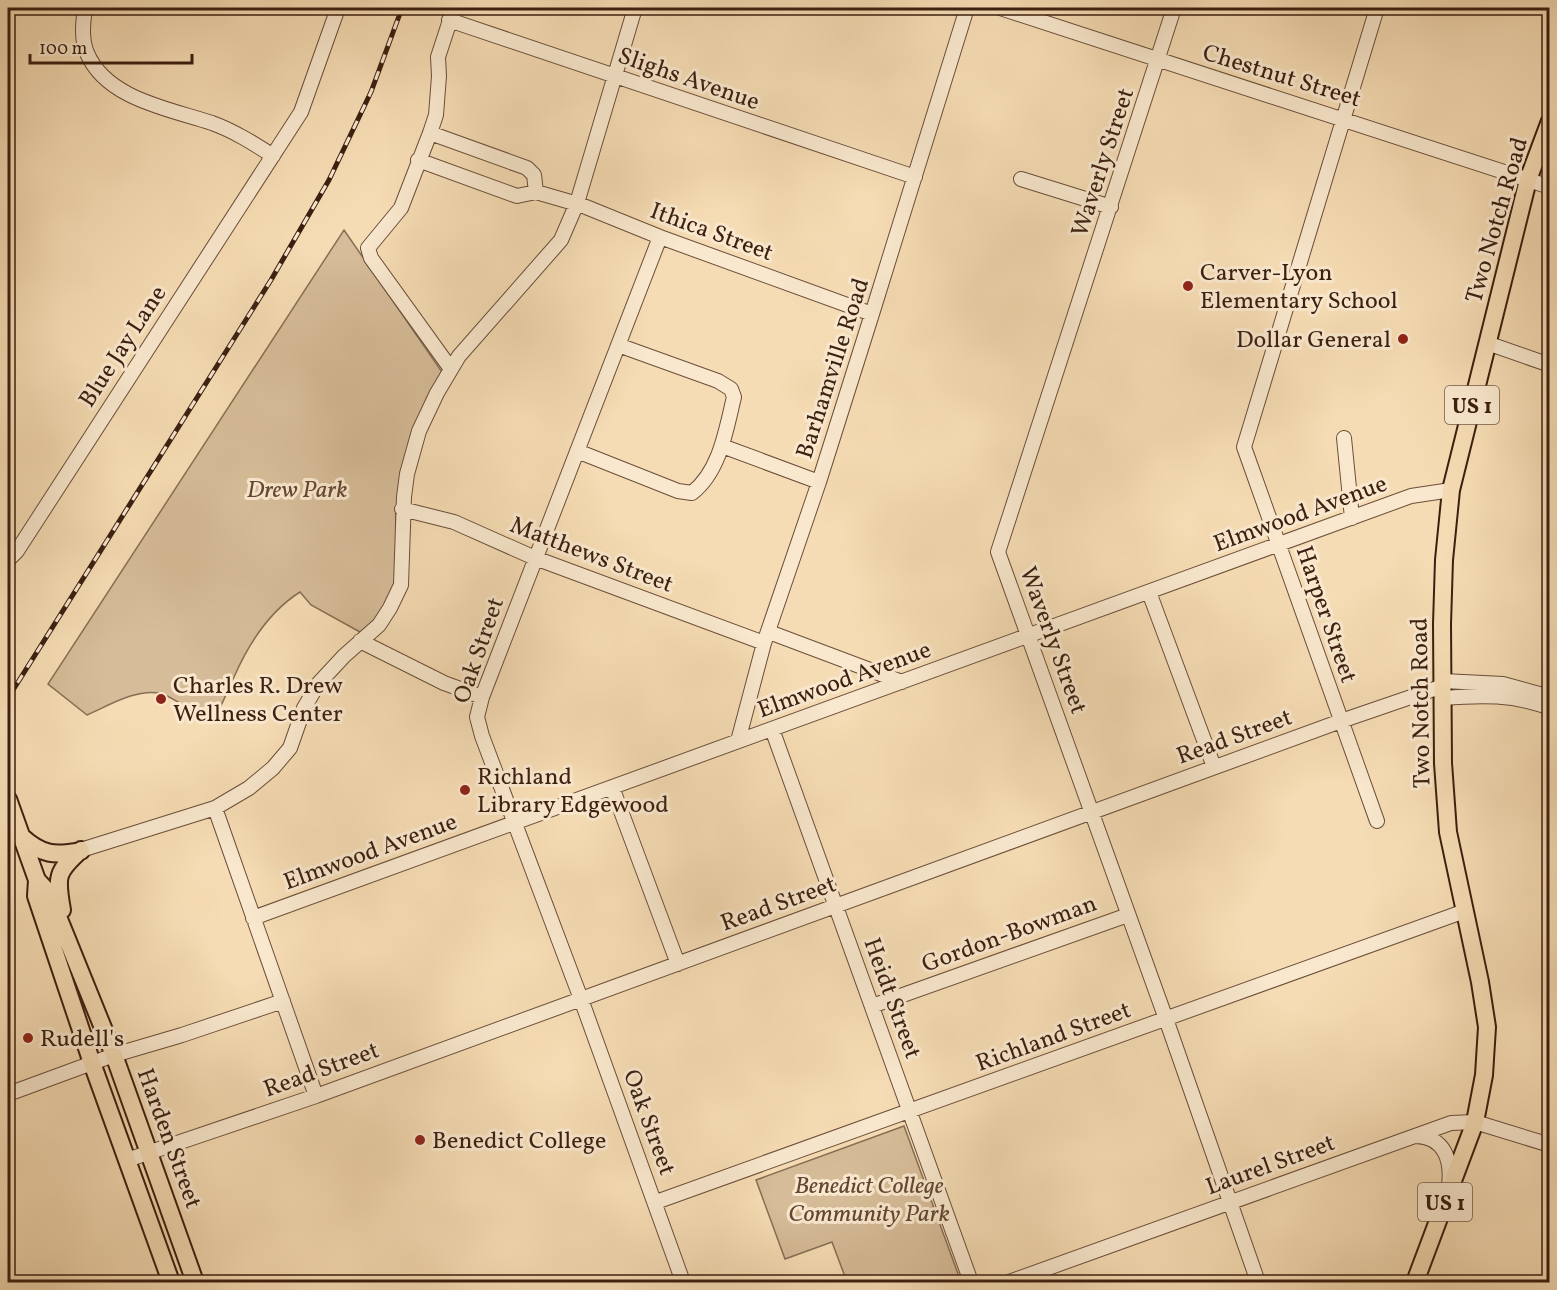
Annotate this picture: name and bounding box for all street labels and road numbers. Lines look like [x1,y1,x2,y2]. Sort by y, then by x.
street label: Chestnut Street [1198,37,1365,117]
street label: Slighs Avenue [613,40,764,120]
street label: Waverly Street [1064,84,1144,241]
street label: Two Notch Road [1458,134,1538,307]
street label: Ithica Street [645,195,778,271]
street label: Barhamville Road [789,274,879,463]
street label: Blue Jay Lane [72,279,176,415]
road number: US 1 [1445,386,1499,424]
street label: Elmwood Avenue [1209,468,1392,562]
street label: Matthews Street [505,509,678,603]
street label: Harper Street [1286,542,1364,688]
street label: Waverly Street [1010,562,1095,719]
street label: Oak Street [446,593,514,708]
street label: Two Notch Road [1404,617,1440,789]
street label: Elmwood Avenue [753,634,936,728]
street label: Read Street [1172,701,1297,774]
street label: Elmwood Avenue [279,806,462,900]
street label: Read Street [716,868,841,941]
street label: Gordon-Bowman [917,887,1102,982]
street label: Heidt Street [854,934,929,1064]
street label: Richland Street [971,994,1136,1082]
street label: Read Street [259,1034,384,1107]
street label: Harden Street [127,1064,209,1214]
street label: Oak Street [613,1065,683,1180]
street label: Laurel Street [1201,1127,1340,1205]
road number: US 1 [1418,1183,1472,1221]

